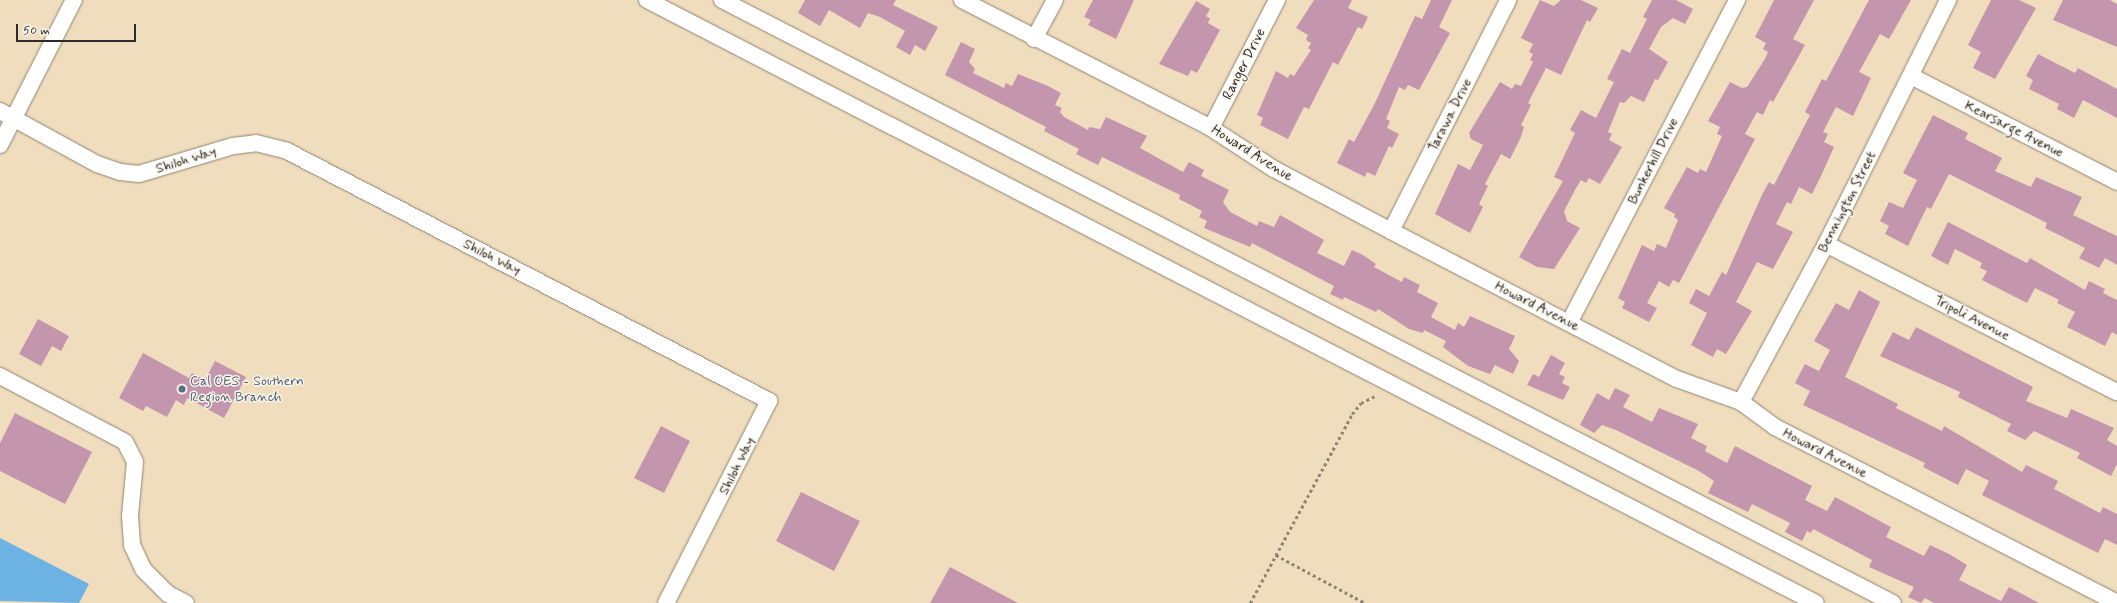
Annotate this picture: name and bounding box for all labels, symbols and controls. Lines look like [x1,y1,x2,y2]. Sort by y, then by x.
scale bar [18,16,138,42]
text: 50 m [23,23,50,39]
street label: Ranger Drive [1219,26,1269,102]
street label: Tarawa Drive [1424,76,1476,154]
street label: Kearsarge Avenue [1961,96,2067,162]
street label: Bunkerhill Drive [1624,115,1682,207]
street label: Howard Avenue [1209,122,1295,184]
street label: Shiloh Way [153,143,219,177]
street label: Bennington Street [1814,148,1880,256]
street label: Shiloh Way [460,235,524,279]
street label: Howard Avenue [1492,278,1582,334]
street label: Tripoli Avenue [1932,292,2012,344]
place label: Cal OES - Southern Region Branch [190,373,306,406]
marker: Cal OES - Southern Region Branch [177,384,187,394]
street label: Howard Avenue [1780,425,1870,481]
street label: Shiloh Way [715,434,759,498]

